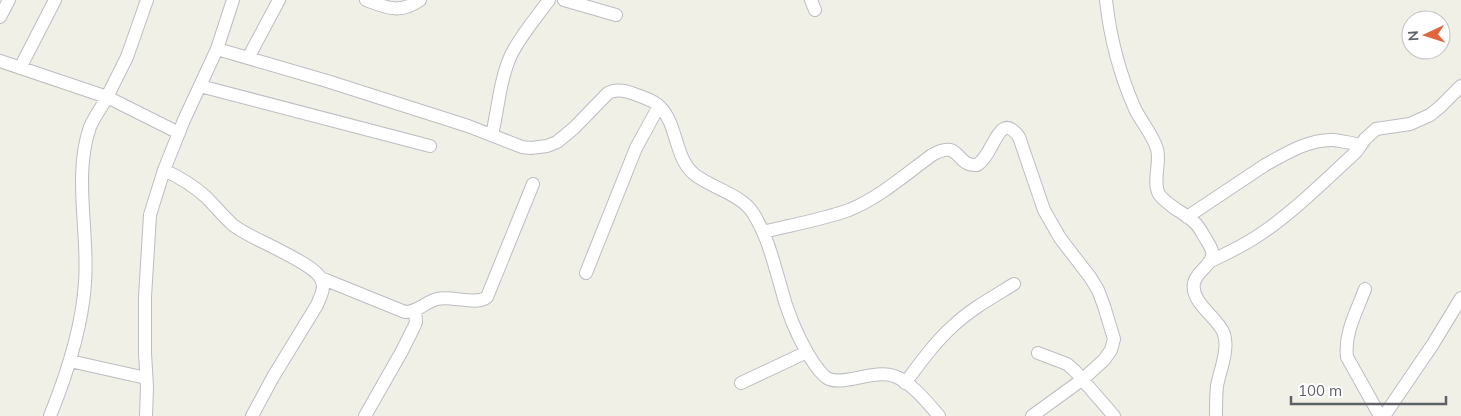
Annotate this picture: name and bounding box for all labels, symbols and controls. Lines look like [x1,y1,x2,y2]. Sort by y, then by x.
north arrow [1401,10,1451,60]
text: N [1404,30,1422,42]
scale bar [1291,374,1446,406]
text: 100 m [1298,381,1342,400]

